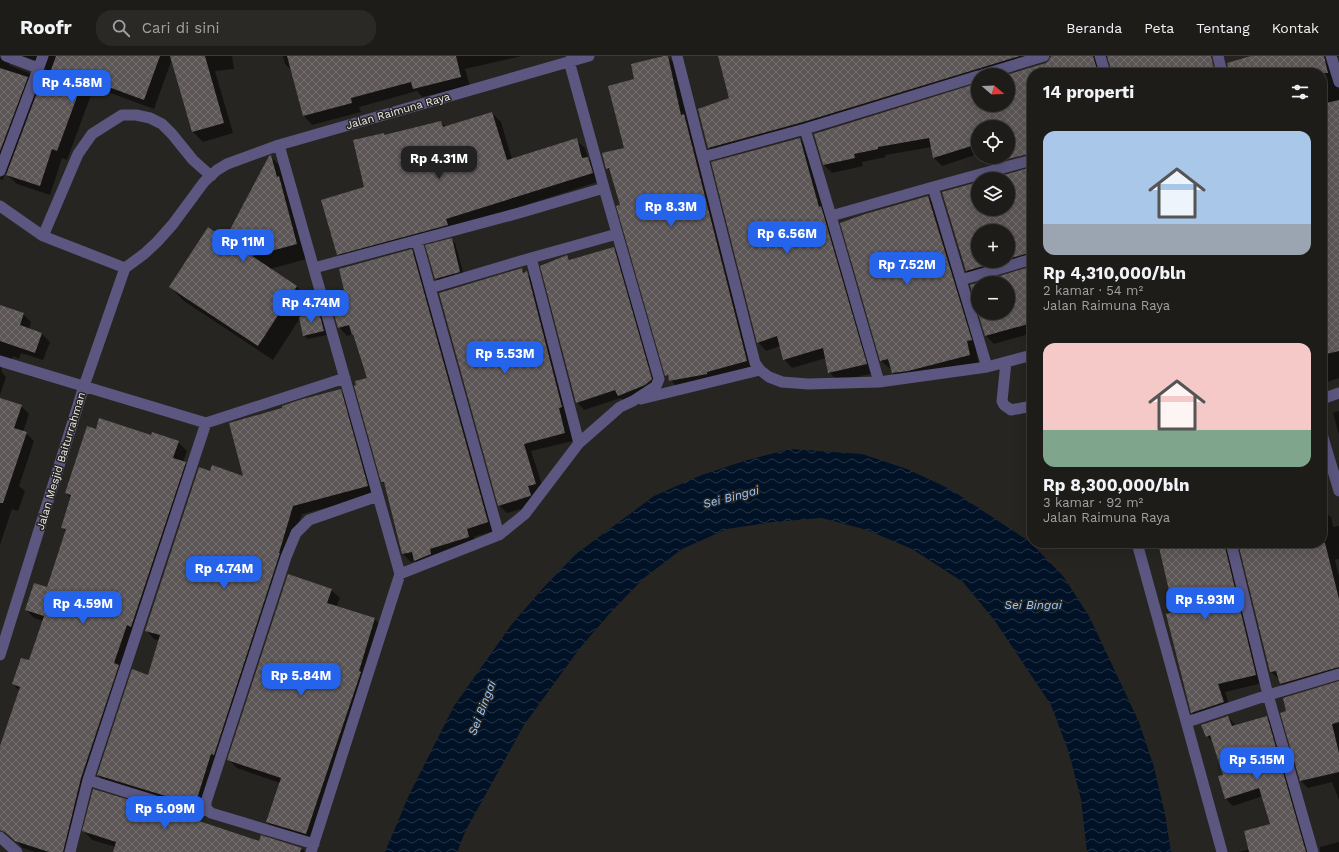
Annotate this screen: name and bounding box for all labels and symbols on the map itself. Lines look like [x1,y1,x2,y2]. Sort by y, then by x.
north arrow [971,68,1015,112]
pin: Rp 4.58M [31,70,113,104]
street label: Jalan Raimuna Raya [344,90,452,132]
pin: Rp 4.31M [398,146,480,180]
pin: Rp 8.3M [634,194,708,228]
pin: Rp 6.56M [746,221,828,255]
pin: Rp 11M [210,229,276,263]
pin: Rp 7.52M [866,252,948,286]
pin: Rp 4.74M [270,290,352,324]
pin: Rp 5.53M [464,341,546,375]
street label: Jalan Mesjid Baiturrahman [34,390,88,532]
water label: Sei Bingai [701,483,761,511]
pin: Rp 4.74M [183,556,265,590]
pin: Rp 5.93M [1164,587,1246,621]
pin: Rp 4.59M [42,591,124,625]
water label: Sei Bingai [1004,598,1063,612]
pin: Rp 5.84M [260,663,342,697]
water label: Sei Bingai [465,678,499,737]
pin: Rp 5.15M [1216,747,1298,781]
pin: Rp 5.09M [124,796,206,830]

